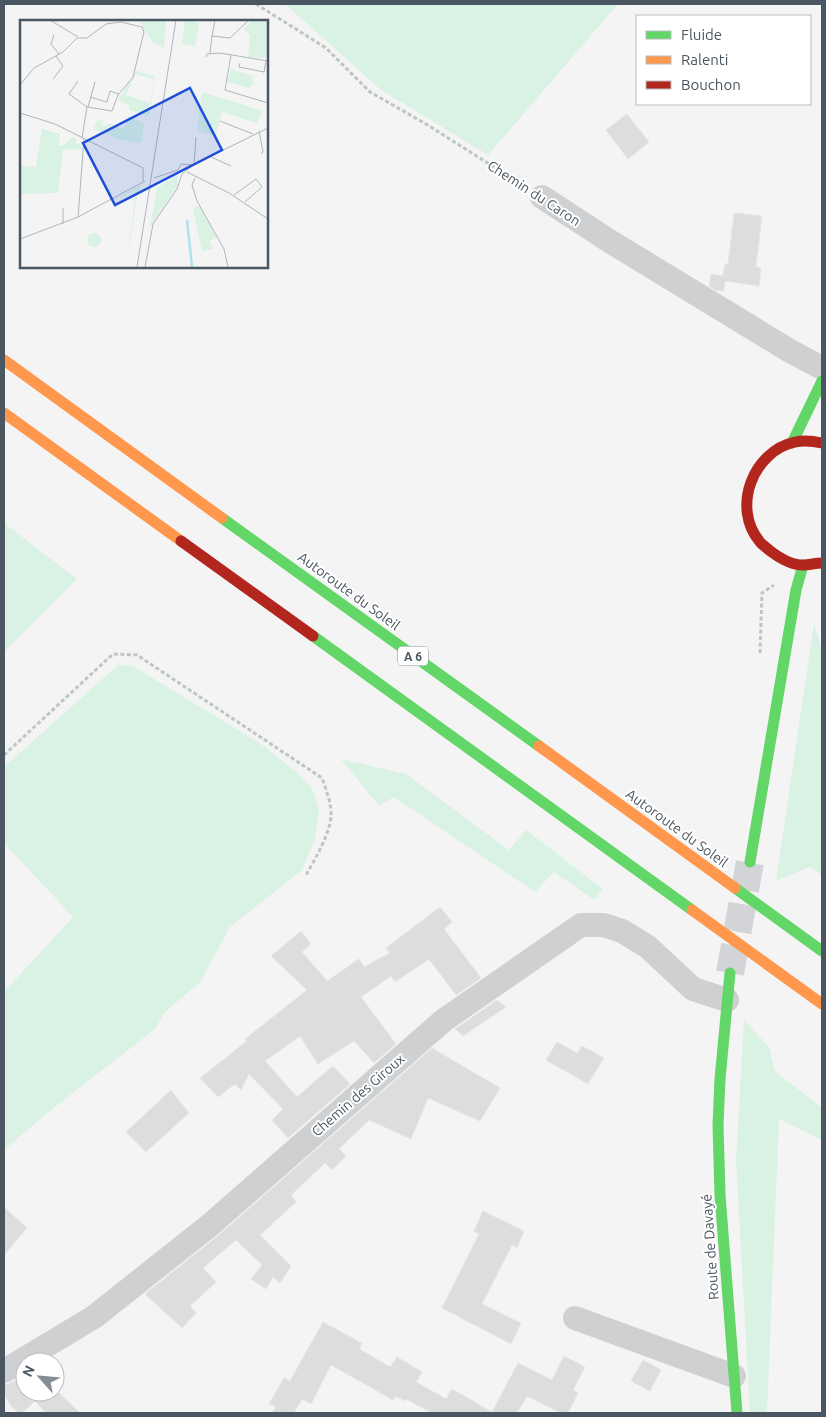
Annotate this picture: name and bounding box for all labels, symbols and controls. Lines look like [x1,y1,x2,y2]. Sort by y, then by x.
legend [636,15,811,105]
inset map [20,20,268,268]
text: Fluide [681,26,722,43]
text: Ralenti [681,51,728,68]
text: Bouchon [681,76,741,93]
street label: Chemin du Caron [484,157,584,229]
street label: Autoroute du Soleil [295,549,403,634]
road number: A 6 [398,646,428,666]
street label: Autoroute du Soleil [623,786,731,871]
street label: Chemin des Giroux [308,1050,408,1140]
street label: Route de Davayé [698,1194,722,1300]
north arrow [15,1352,65,1402]
text: N [19,1363,38,1379]

